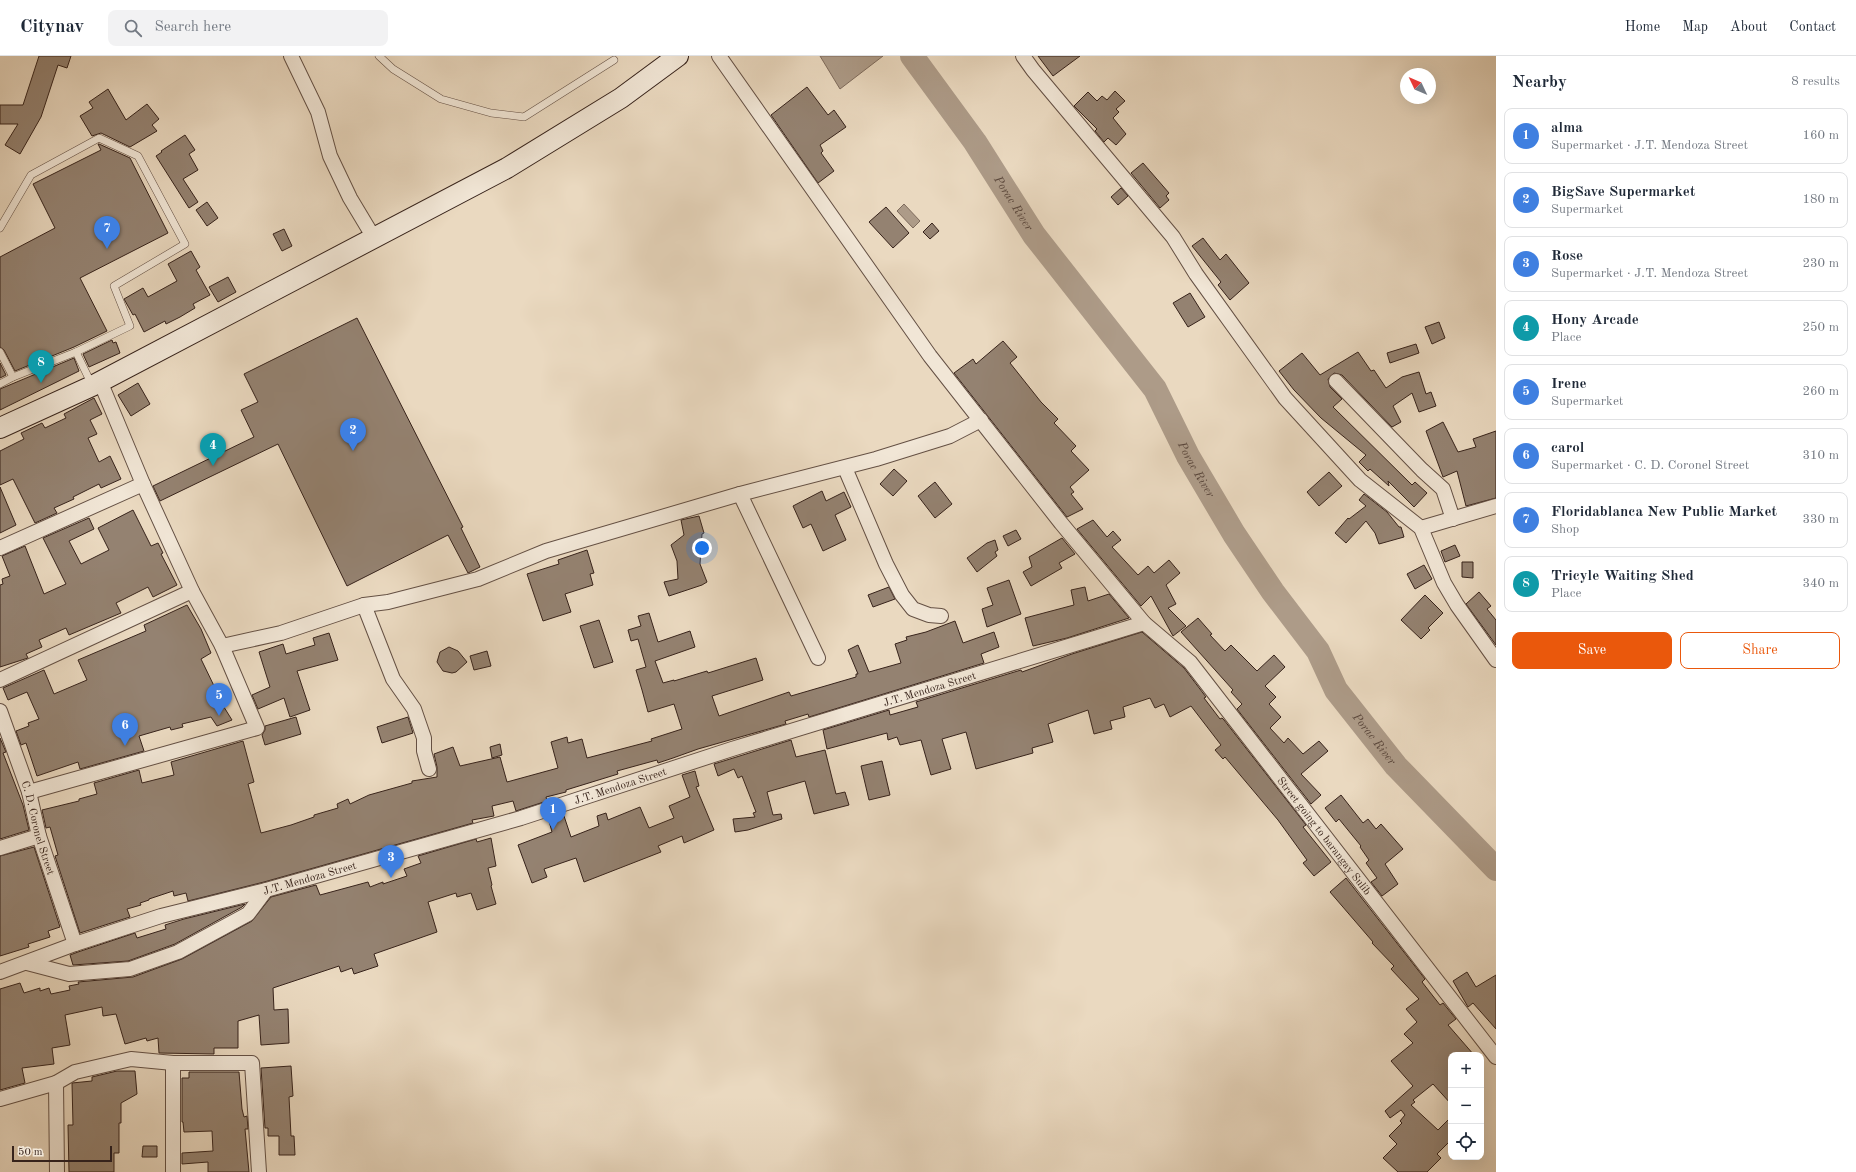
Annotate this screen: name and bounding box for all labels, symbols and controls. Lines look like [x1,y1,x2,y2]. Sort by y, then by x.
search box [108,10,388,46]
icon: search [122,17,144,39]
text: Citynav [20,18,84,37]
text: Search here [154,20,231,35]
text: Home [1625,20,1660,34]
text: Map [1682,20,1708,34]
text: About [1730,20,1767,34]
text: Contact [1789,20,1836,34]
north arrow [1400,68,1436,104]
text: Nearby [1512,74,1567,91]
text: 8 results [1791,75,1840,88]
text: alma [1551,121,1583,136]
text: 1 [1522,129,1530,142]
text: 160 m [1802,129,1839,142]
text: Supermarket · J.T. Mendoza Street [1551,139,1748,152]
water label: Porac River [991,173,1035,234]
text: BigSave Supermarket [1551,185,1695,200]
text: 2 [1522,193,1530,206]
text: 180 m [1802,193,1839,206]
text: Supermarket [1551,203,1623,216]
pin: 7 [94,216,120,249]
text: Rose [1551,249,1583,264]
text: 3 [1522,257,1530,270]
text: 230 m [1802,257,1839,270]
text: Supermarket · J.T. Mendoza Street [1551,267,1748,280]
text: Hony Arcade [1551,313,1639,328]
text: 4 [1522,321,1530,334]
text: 250 m [1802,321,1839,334]
text: Place [1551,331,1581,344]
pin: 8 [28,350,54,383]
text: Irene [1551,377,1587,392]
text: 5 [1522,385,1530,398]
text: 260 m [1802,385,1839,398]
text: Supermarket [1551,395,1623,408]
pin: 2 [340,418,366,451]
pin: 4 [200,433,226,466]
water label: Porac River [1175,439,1216,500]
text: carol [1551,441,1584,456]
text: 6 [1522,449,1530,462]
text: 310 m [1802,449,1839,462]
text: Supermarket · C. D. Coronel Street [1551,459,1749,472]
text: Floridablanca New Public Market [1551,505,1777,520]
text: 7 [1522,513,1530,526]
text: 330 m [1802,513,1839,526]
text: Shop [1551,523,1579,536]
your location [692,538,712,558]
text: Tricyle Waiting Shed [1551,569,1694,584]
text: 8 [1522,577,1530,590]
text: 340 m [1802,577,1839,590]
text: Place [1551,587,1581,600]
button: Save [1512,632,1672,669]
button: Share [1680,632,1840,669]
street label: J.T. Mendoza Street [882,671,978,709]
pin: 5 [206,683,232,716]
water label: Porac River [1349,711,1398,768]
pin: 6 [112,713,138,746]
street label: J.T. Mendoza Street [573,767,668,807]
street label: Street going to barangay Sulib [1274,776,1373,898]
street label: C. D. Coronel Street [18,780,56,877]
pin: 1 [540,797,566,830]
pin: 3 [378,845,404,878]
street label: J.T. Mendoza Street [262,861,358,898]
map controls [1448,1052,1484,1160]
button: + [1448,1052,1484,1088]
button: − [1448,1088,1484,1124]
button: locate [1448,1124,1484,1160]
scale bar [12,1144,112,1163]
text: 50 m [18,1147,43,1158]

